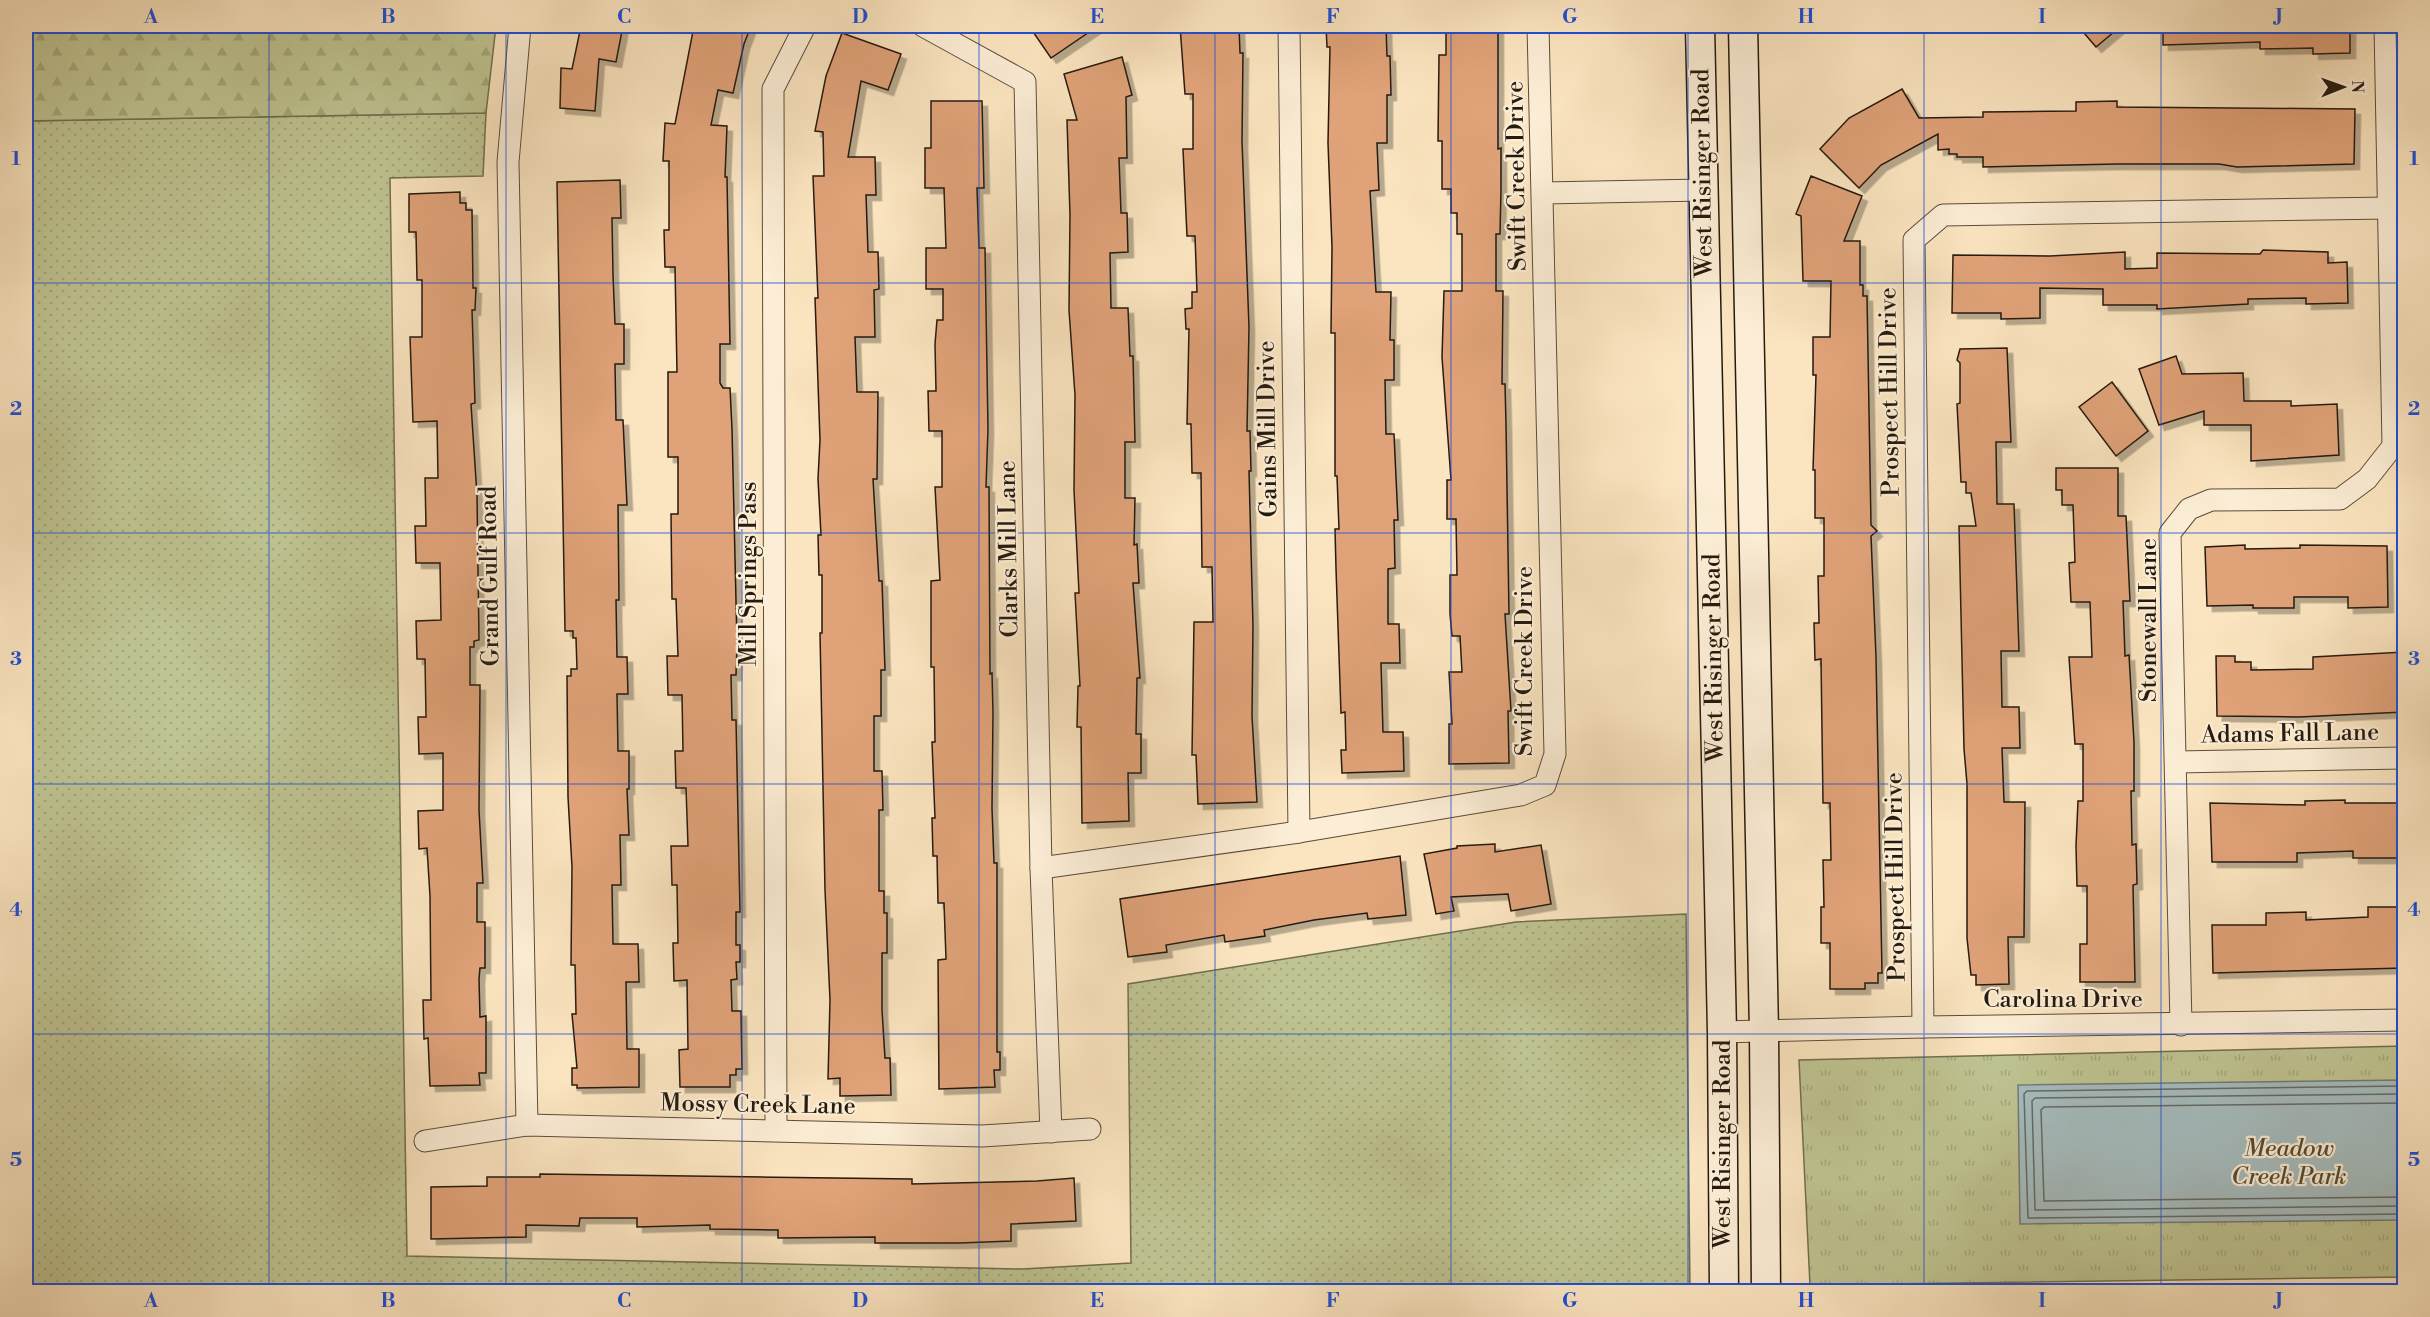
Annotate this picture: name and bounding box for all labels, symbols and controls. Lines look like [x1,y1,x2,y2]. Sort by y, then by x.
text: A [143,5,159,30]
text: B [380,5,396,30]
text: C [617,5,631,30]
text: D [852,5,868,30]
text: E [1090,5,1104,30]
text: F [1326,5,1340,30]
text: G [1562,5,1578,30]
text: H [1798,5,1815,30]
text: I [2038,5,2046,30]
text: J [2272,5,2283,30]
north arrow [2313,57,2373,117]
street label: West Risinger Road [1686,68,1720,279]
text: N [2347,80,2367,94]
street label: Swift Creek Drive [1500,81,1534,271]
text: 1 [11,147,21,172]
text: 1 [2409,147,2419,172]
street label: Prospect Hill Drive [1873,287,1907,497]
street label: Gains Mill Drive [1251,340,1285,518]
text: 2 [10,397,22,422]
text: 2 [2408,397,2420,422]
street label: Clarks Mill Lane [992,460,1026,638]
street label: Mill Springs Pass [734,481,764,667]
street label: Grand Gulf Road [473,485,507,667]
street label: Stonewall Lane [2134,538,2164,702]
street label: West Risinger Road [1697,553,1731,764]
street label: Swift Creek Drive [1510,566,1540,756]
text: 3 [10,647,22,672]
text: 3 [2408,647,2420,672]
street label: Adams Fall Lane [2200,717,2379,751]
street label: Prospect Hill Drive [1879,772,1913,982]
text: 4 [9,898,23,923]
text: 4 [2407,898,2421,923]
street label: Carolina Drive [1983,985,2143,1015]
street label: West Risinger Road [1708,1039,1738,1249]
street label: Mossy Creek Lane [660,1088,856,1122]
park label: Meadow Creek Park [2231,1134,2347,1192]
text: 5 [10,1148,22,1173]
text: 5 [2408,1148,2420,1173]
text: A [143,1289,159,1314]
text: B [380,1289,396,1314]
text: C [617,1289,631,1314]
text: D [852,1289,868,1314]
text: E [1090,1289,1104,1314]
text: F [1326,1289,1340,1314]
text: G [1562,1289,1578,1314]
text: H [1798,1289,1815,1314]
text: I [2038,1289,2046,1314]
text: J [2272,1289,2283,1314]

